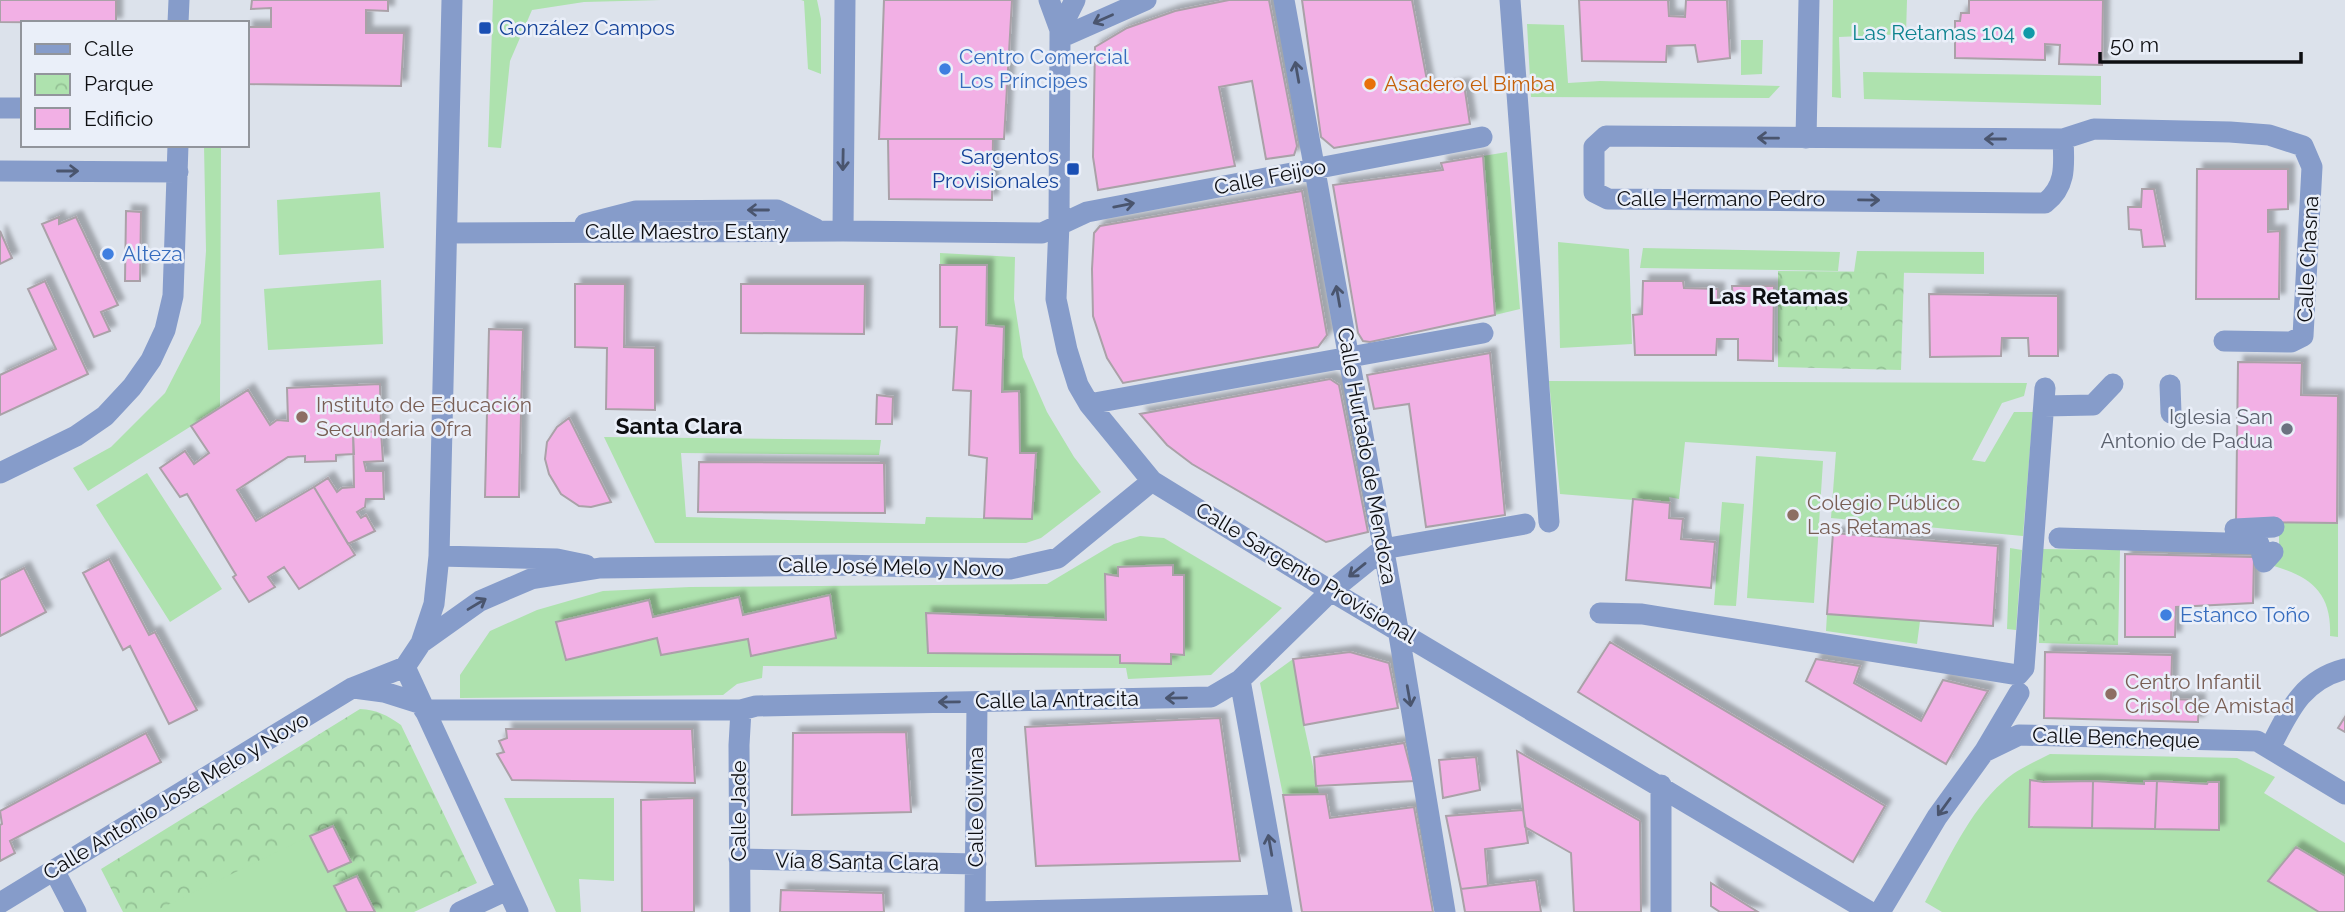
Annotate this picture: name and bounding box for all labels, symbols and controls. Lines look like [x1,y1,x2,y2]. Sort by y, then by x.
one-way arrow [1092,13,1114,26]
place label: González Campos [499,15,675,40]
marker: González Campos [477,20,493,36]
place label: Las Retamas 104 [1852,20,2015,45]
legend [21,21,248,147]
scale bar [2100,21,2301,65]
marker: Las Retamas 104 [2021,25,2037,41]
text: 50 m [2110,32,2159,57]
text: Calle [84,36,134,61]
place label: Centro Comercial Los Príncipes [959,44,1129,93]
marker: Centro Comercial Los Príncipes [937,61,953,77]
one-way arrow [1290,61,1303,84]
text: Parque [84,71,153,96]
place label: Asadero el Bimba [1384,71,1555,96]
marker: Asadero el Bimba [1362,76,1378,92]
text: Edificio [84,106,153,131]
one-way arrow [1756,131,1779,145]
one-way arrow [1984,132,2007,146]
place label: Sargentos Provisionales [932,144,1059,193]
one-way arrow [837,149,850,172]
street label: Calle Feijoo [1212,153,1328,200]
marker: Sargentos Provisionales [1065,161,1081,177]
one-way arrow [56,165,79,178]
street label: Calle Hermano Pedro [1617,186,1825,211]
one-way arrow [1858,193,1881,207]
street label: Calle Chasna [2292,195,2323,323]
one-way arrow [1112,197,1135,211]
one-way arrow [747,203,770,217]
street label: Calle Maestro Estany [585,219,789,244]
place label: Alteza [122,241,183,266]
marker: Alteza [100,246,116,262]
district label: Las Retamas [1708,282,1848,309]
one-way arrow [1331,285,1345,308]
street label: Calle Hurtado de Mendoza [1333,326,1402,586]
place label: Instituto de Educación Secundaria Ofra [316,392,532,441]
place label: Iglesia San Antonio de Padua [2101,404,2273,453]
marker: Instituto de Educación Secundaria Ofra [294,409,310,425]
district label: Santa Clara [616,412,742,439]
marker: Iglesia San Antonio de Padua [2279,421,2295,437]
place label: Colegio Público Las Retamas [1807,490,1960,539]
street label: Calle Sargento Provisional [1191,497,1421,649]
marker: Colegio Público Las Retamas [1785,507,1801,523]
street label: Calle José Melo y Novo [778,552,1004,581]
one-way arrow [1349,562,1367,577]
one-way arrow [466,597,486,611]
place label: Estanco Toño [2180,602,2310,627]
marker: Estanco Toño [2158,607,2174,623]
place label: Centro Infantil Crisol de Amistad [2125,669,2294,718]
one-way arrow [1403,684,1416,707]
street label: Calle la Antracita [975,686,1139,713]
marker: Centro Infantil Crisol de Amistad [2103,686,2119,702]
one-way arrow [1165,691,1188,705]
one-way arrow [938,695,961,709]
street label: Calle Antonio José Melo y Novo [38,706,313,885]
street label: Calle Bencheque [2032,722,2200,753]
street label: Calle Olivina [963,747,988,867]
street label: Calle Jade [726,760,751,862]
one-way arrow [1937,797,1951,816]
one-way arrow [1263,834,1276,857]
street label: Vía 8 Santa Clara [775,848,939,875]

